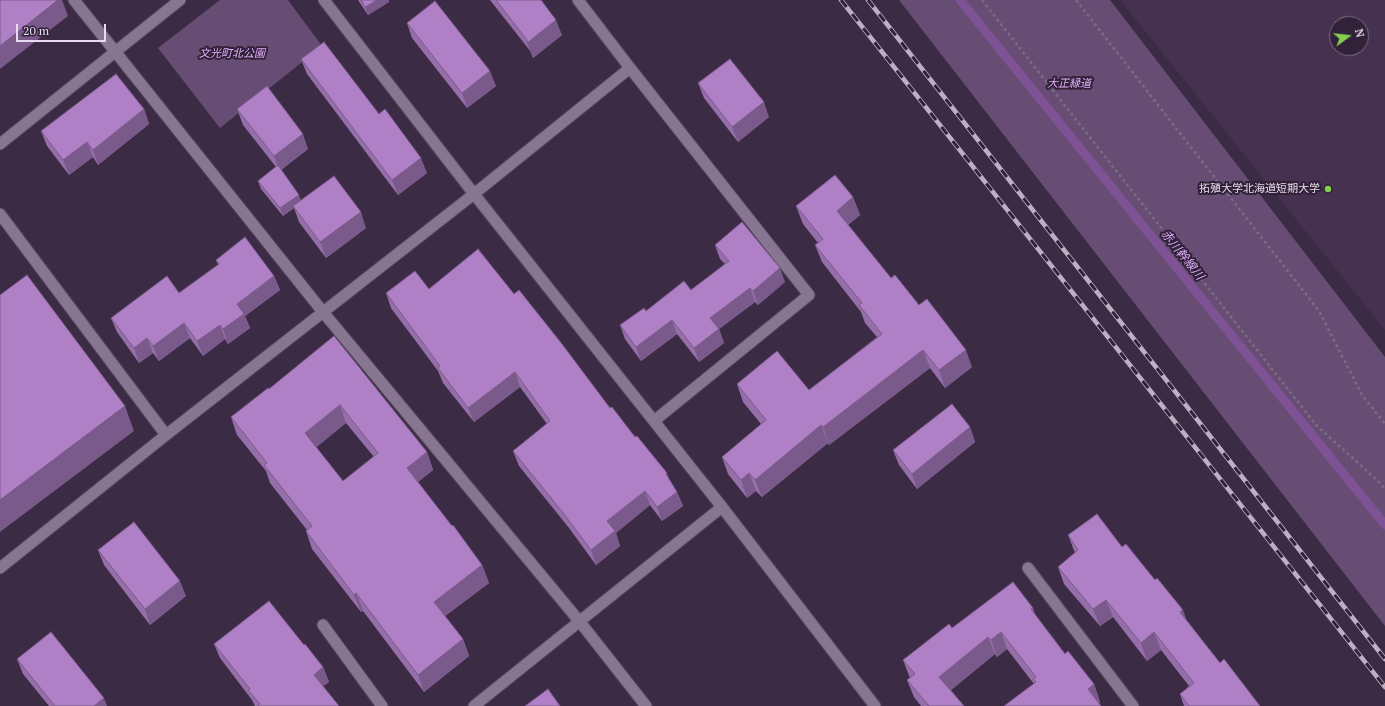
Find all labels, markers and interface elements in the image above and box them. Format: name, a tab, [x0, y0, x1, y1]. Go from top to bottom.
scale bar	[18, 16, 108, 42]
north arrow	[1329, 16, 1369, 56]
text: 20 m	[23, 23, 49, 38]
text: N	[1352, 27, 1367, 39]
park label: 文光町北公園	[199, 47, 265, 61]
park label: 大正緑道	[1047, 77, 1091, 91]
place label: 拓殖大学北海道短期大学	[1199, 182, 1320, 196]
marker: 拓殖大学北海道短期大学	[1323, 184, 1333, 194]
water label: 赤川幹線川	[1158, 227, 1206, 283]

